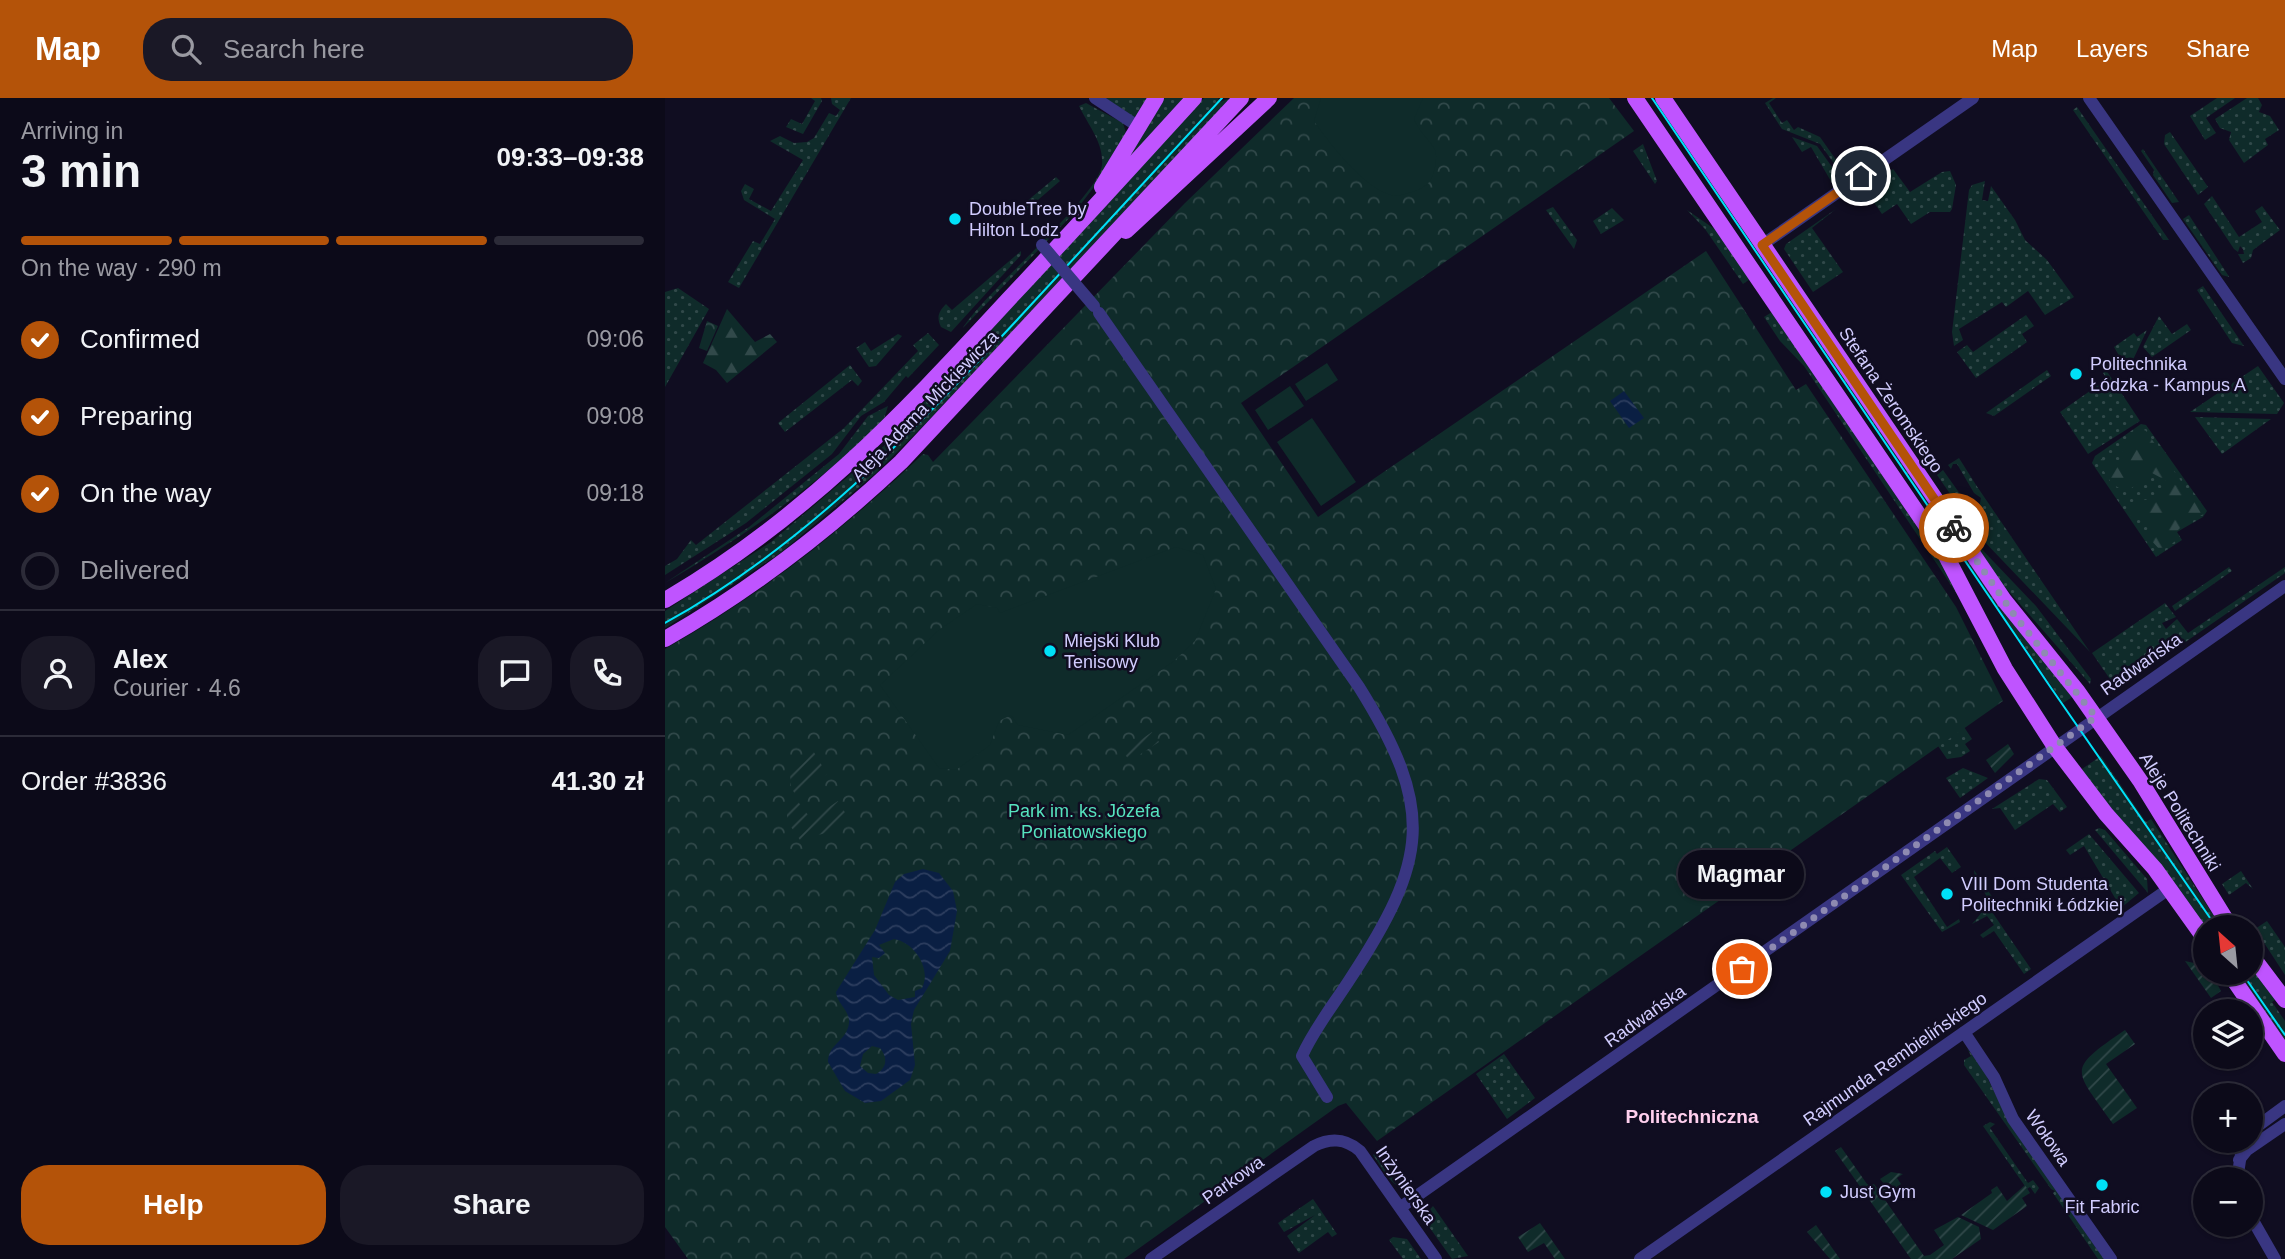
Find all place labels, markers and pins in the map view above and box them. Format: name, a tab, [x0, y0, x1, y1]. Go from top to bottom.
pin	[1831, 146, 1891, 206]
place label: DoubleTree by Hilton Lodz	[969, 199, 1086, 240]
marker: DoubleTree by Hilton Lodz	[947, 211, 963, 227]
place label: Politechnika Łódzka - Kampus A	[2090, 354, 2246, 395]
marker: Politechnika Łódzka - Kampus A	[2068, 366, 2084, 382]
place label: Miejski Klub Tenisowy	[1064, 631, 1160, 672]
marker: Miejski Klub Tenisowy	[1042, 643, 1058, 659]
callout: Magmar	[1679, 850, 1805, 899]
place label: VIII Dom Studenta Politechniki Łódzkiej	[1961, 874, 2123, 915]
marker: VIII Dom Studenta Politechniki Łódzkiej	[1939, 886, 1955, 902]
pin	[1712, 939, 1772, 999]
marker: Fit Fabric	[2094, 1177, 2110, 1193]
place label: Just Gym	[1840, 1182, 1916, 1202]
marker: Just Gym	[1818, 1184, 1834, 1200]
place label: Fit Fabric	[2064, 1197, 2140, 1217]

